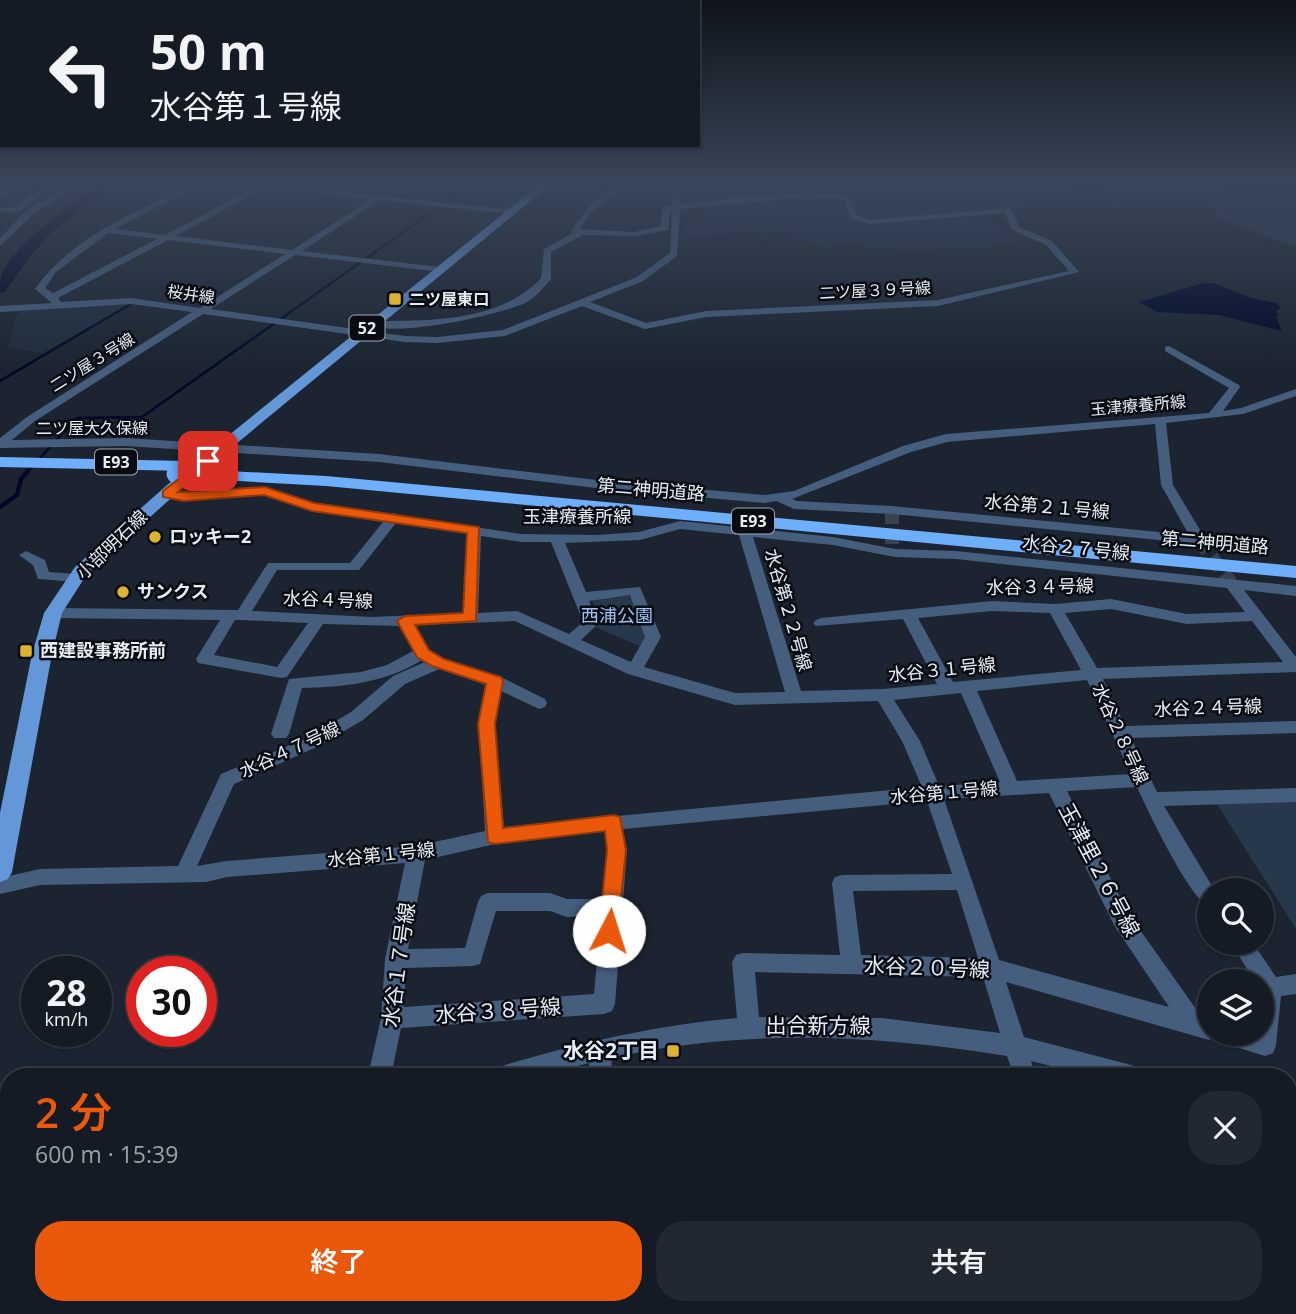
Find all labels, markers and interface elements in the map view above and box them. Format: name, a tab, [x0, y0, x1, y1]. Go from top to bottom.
text: 50 m	[150, 18, 267, 84]
icon: left	[35, 28, 126, 119]
text: 水谷第１号線	[150, 84, 342, 127]
street label: 二ツ屋３９号線	[818, 276, 932, 304]
street label: 桜井線	[166, 280, 216, 308]
place label: 二ツ屋東口	[409, 288, 489, 310]
marker: 二ツ屋東口	[387, 291, 403, 307]
road number: 52	[350, 316, 384, 340]
street label: 二ツ屋３号線	[45, 327, 139, 397]
street label: 玉津療養所線	[1089, 390, 1187, 420]
street label: 二ツ屋大久保線	[36, 417, 148, 439]
pin	[178, 431, 238, 491]
icon: arrive	[189, 442, 227, 480]
road number: E93	[95, 449, 137, 475]
street label: 第二神明道路	[596, 472, 706, 506]
street label: 水谷第２１号線	[983, 489, 1111, 523]
street label: 小部明石線	[71, 504, 152, 584]
street label: 玉津療養所線	[523, 504, 631, 528]
road number: E93	[732, 508, 774, 534]
place label: ロッキー2	[169, 524, 251, 548]
street label: 第二神明道路	[1160, 525, 1270, 559]
marker: ロッキー2	[147, 529, 163, 545]
street label: 水谷２７号線	[1021, 529, 1131, 565]
street label: 水谷第２２号線	[760, 546, 818, 674]
street label: 水谷３４号線	[986, 573, 1094, 599]
place label: サンクス	[137, 579, 208, 603]
marker: サンクス	[115, 584, 131, 600]
street label: 水谷４号線	[283, 585, 373, 613]
park label: 西浦公園	[581, 603, 653, 627]
place label: 西建設事務所前	[40, 638, 166, 662]
marker: 西建設事務所前	[18, 643, 34, 659]
street label: 水谷３１号線	[887, 651, 997, 687]
street label: 水谷２８号線	[1087, 680, 1155, 788]
street label: 水谷２４号線	[1154, 693, 1262, 721]
street label: 水谷４７号線	[236, 715, 344, 783]
street label: 水谷第１号線	[889, 775, 999, 809]
street label: 玉津里２６号線	[1053, 798, 1147, 941]
street label: 水谷第１号線	[326, 836, 436, 872]
map controls	[1197, 878, 1274, 1046]
button: search	[1197, 878, 1274, 955]
position arrow	[572, 894, 646, 968]
street label: 水谷１７号線	[375, 901, 421, 1029]
street label: 水谷２０号線	[864, 951, 990, 983]
speed limit sign: 30	[126, 956, 217, 1047]
text: 28	[46, 969, 87, 1016]
button: layers	[1197, 969, 1274, 1046]
street label: 水谷３８号線	[434, 992, 562, 1028]
text: km/h	[45, 1007, 88, 1031]
street label: 出合新方線	[766, 1011, 871, 1039]
place label: 水谷2丁目	[563, 1036, 659, 1064]
marker: 水谷2丁目	[665, 1043, 681, 1059]
text: 2 分	[35, 1083, 112, 1140]
button: close	[1188, 1091, 1262, 1165]
text: 600 m · 15:39	[35, 1138, 178, 1170]
button: 終了	[35, 1221, 642, 1301]
button: 共有	[656, 1221, 1262, 1301]

